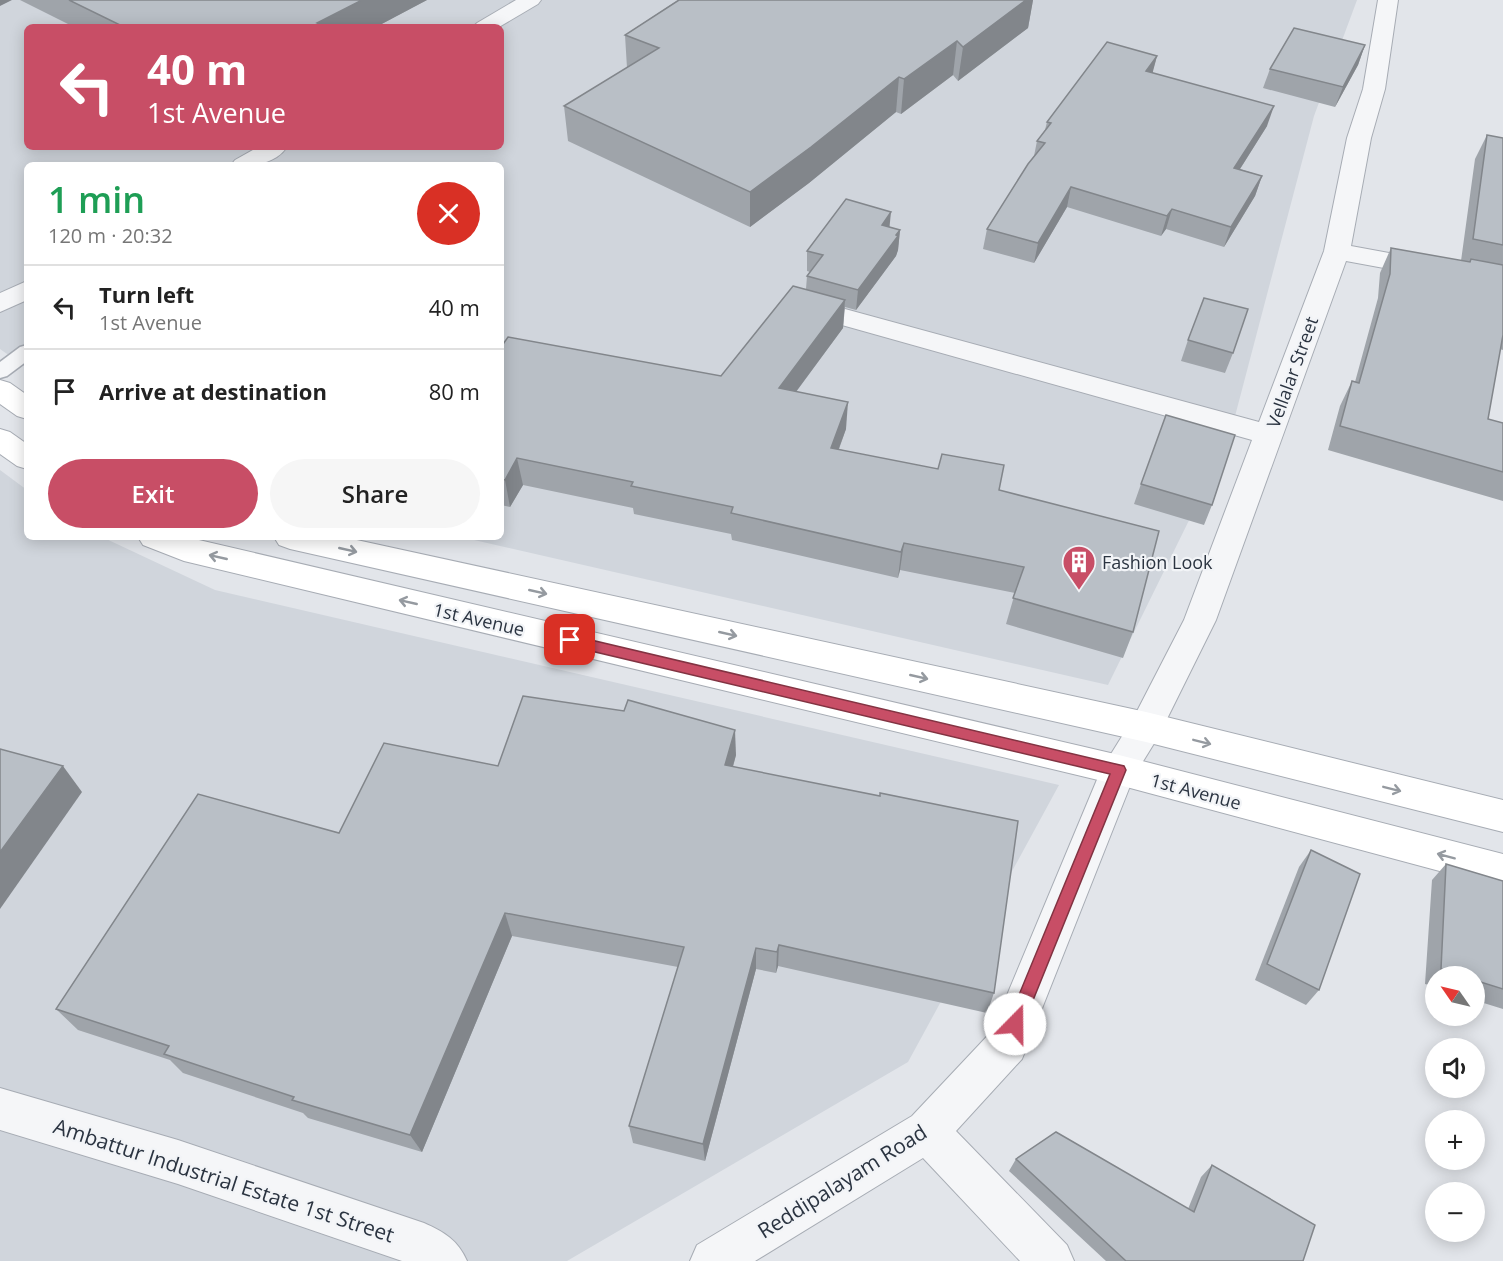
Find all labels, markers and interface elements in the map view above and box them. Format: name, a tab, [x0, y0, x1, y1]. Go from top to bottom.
text: 40 m	[147, 40, 247, 97]
icon: left	[48, 48, 126, 126]
text: 1st Avenue	[147, 94, 286, 131]
text: 1 min	[48, 175, 145, 224]
button: close	[417, 182, 480, 245]
text: 120 m · 20:32	[48, 222, 173, 249]
text: Turn left	[99, 279, 194, 309]
icon: left	[48, 291, 81, 324]
text: 40 m	[429, 292, 480, 322]
text: 1st Avenue	[99, 309, 202, 336]
street label: Vellalar Street	[1261, 313, 1323, 431]
icon: arrive	[48, 375, 81, 408]
text: Arrive at destination	[99, 376, 327, 406]
text: 80 m	[429, 376, 480, 406]
button: Exit	[48, 459, 258, 528]
button: Share	[270, 459, 480, 528]
one-way arrow	[338, 544, 357, 556]
building icon: Fashion Look	[1061, 544, 1097, 591]
place label: Fashion Look	[1102, 550, 1213, 574]
one-way arrow	[209, 551, 228, 562]
one-way arrow	[528, 587, 547, 598]
one-way arrow	[399, 595, 418, 607]
street label: 1st Avenue	[431, 597, 527, 641]
pin	[544, 614, 595, 665]
icon: arrive	[553, 623, 586, 656]
one-way arrow	[719, 629, 738, 641]
one-way arrow	[908, 672, 928, 683]
one-way arrow	[1193, 736, 1212, 748]
street label: 1st Avenue	[1148, 767, 1244, 815]
one-way arrow	[1382, 783, 1401, 795]
one-way arrow	[1437, 850, 1456, 862]
north arrow	[1425, 966, 1485, 1026]
map controls	[1425, 966, 1485, 1242]
position arrow	[983, 992, 1047, 1056]
button: sound	[1425, 1038, 1485, 1098]
button: +	[1425, 1110, 1485, 1170]
street label: Ambattur Industrial Estate 1st Street	[50, 1112, 398, 1248]
street label: Reddipalayam Road	[752, 1118, 932, 1244]
button: −	[1425, 1182, 1485, 1242]

